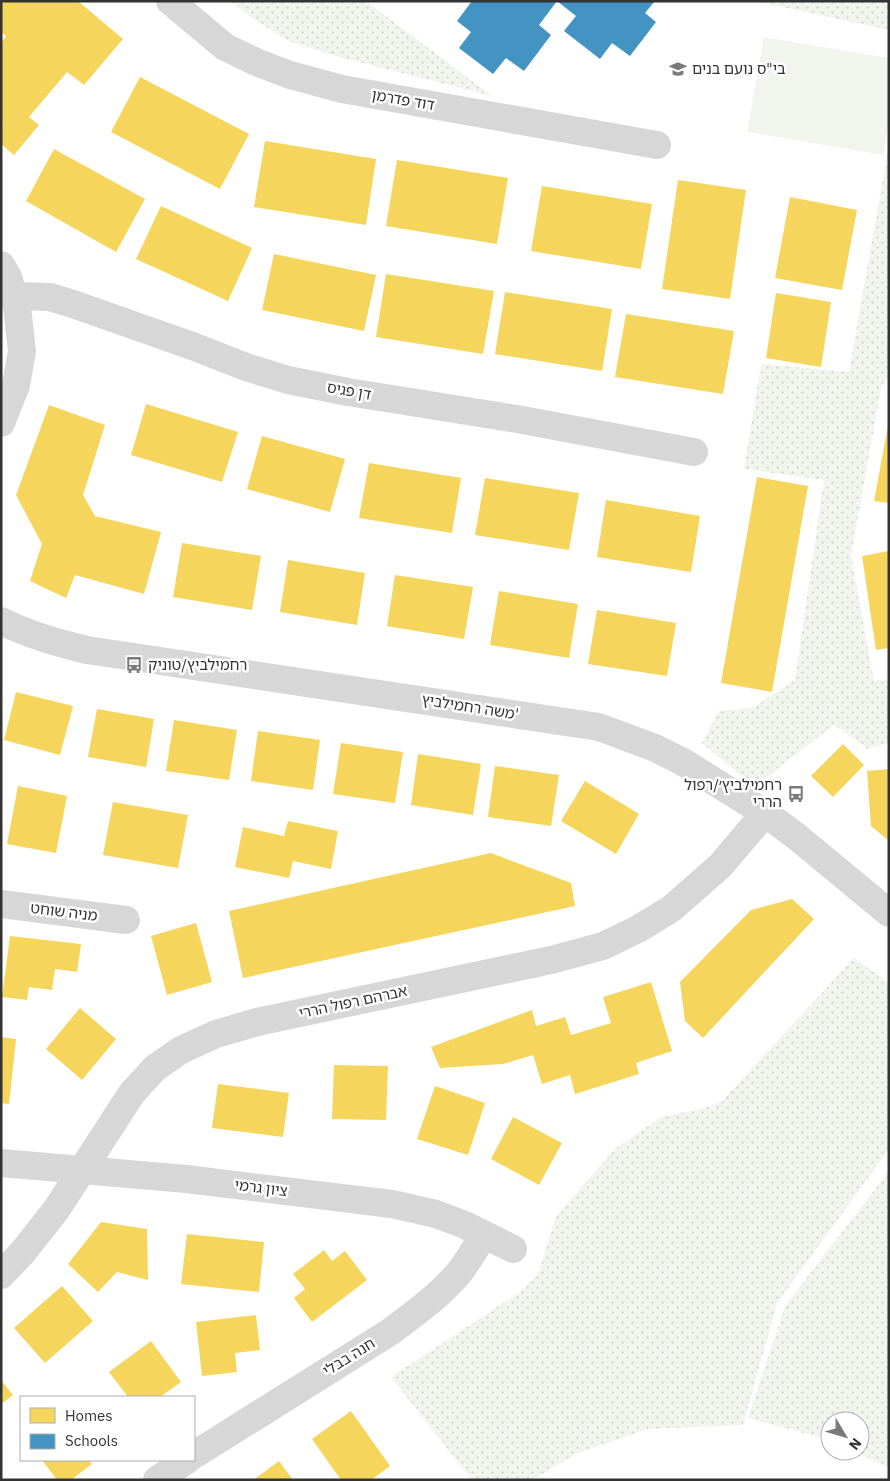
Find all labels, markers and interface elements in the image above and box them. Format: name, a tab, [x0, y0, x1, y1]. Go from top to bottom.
school or university icon: בי"ס נועם בנים	[668, 59, 688, 79]
place label: בי"ס נועם בנים	[692, 59, 786, 78]
street label: דוד פדרמן	[370, 85, 436, 114]
street label: דן פגיס	[325, 377, 373, 404]
bus stop icon: רחמילביץ/טוניק	[124, 655, 144, 675]
place label: רחמילביץ/טוניק	[148, 655, 247, 674]
street label: משה רחמילביץ'	[420, 689, 520, 724]
place label: רחמילביץ׳/רפול הררי	[684, 775, 782, 811]
bus stop icon: רחמילביץ׳/רפול הררי	[786, 784, 806, 804]
street label: מניה שוחט	[29, 898, 99, 925]
street label: אברהם רפול הררי	[297, 981, 409, 1022]
street label: ציון גרמי	[234, 1175, 289, 1200]
street label: חנה בבלי	[319, 1333, 378, 1380]
legend	[20, 1396, 195, 1461]
text: Homes	[65, 1406, 113, 1425]
north arrow	[820, 1411, 870, 1461]
text: Schools	[65, 1431, 118, 1450]
text: N	[845, 1434, 865, 1454]

